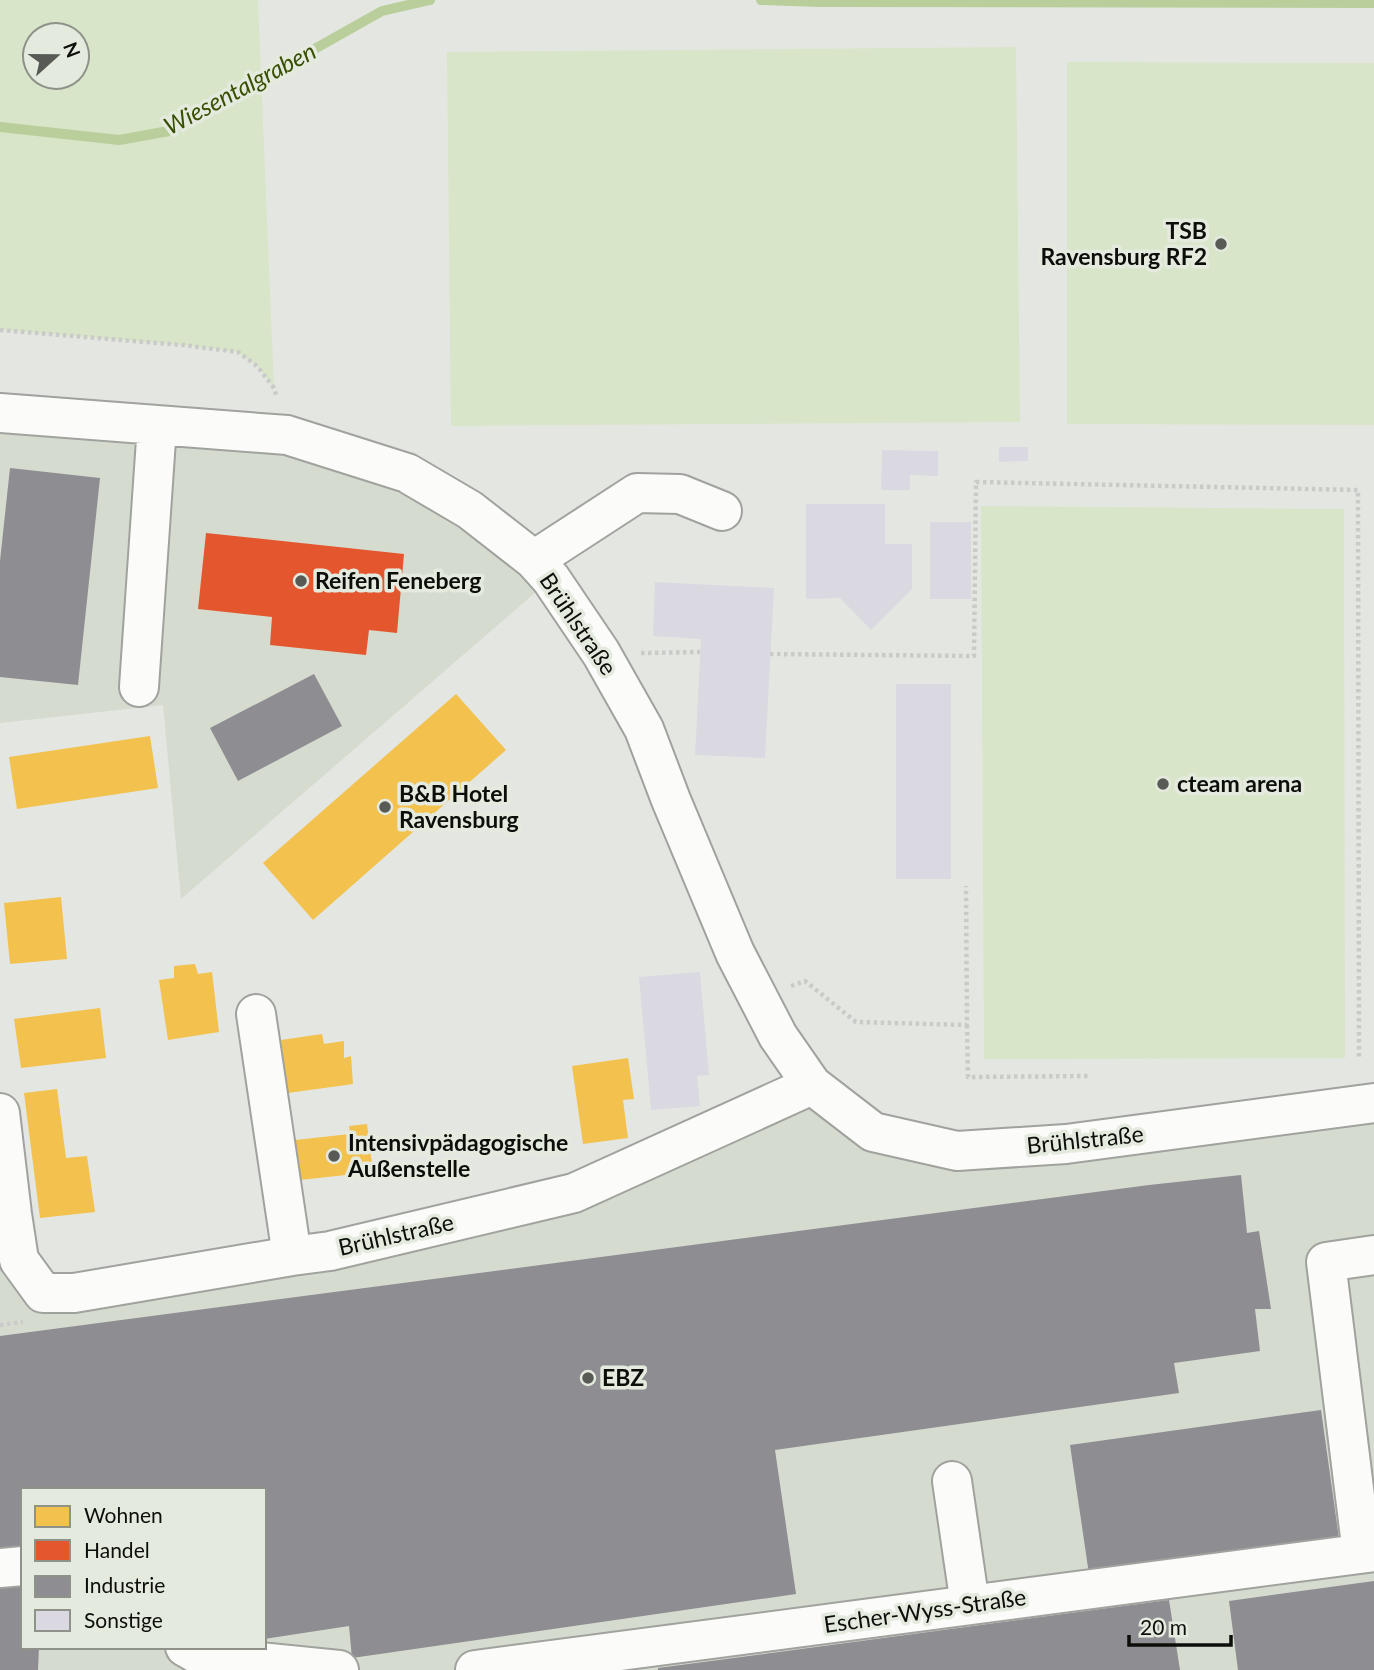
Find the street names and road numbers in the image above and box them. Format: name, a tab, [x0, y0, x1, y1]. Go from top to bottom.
street label: Brühlstraße	[534, 567, 623, 680]
street label: Brühlstraße	[1025, 1119, 1145, 1159]
street label: Brühlstraße	[335, 1207, 456, 1261]
street label: Escher-Wyss-Straße	[822, 1582, 1028, 1638]

